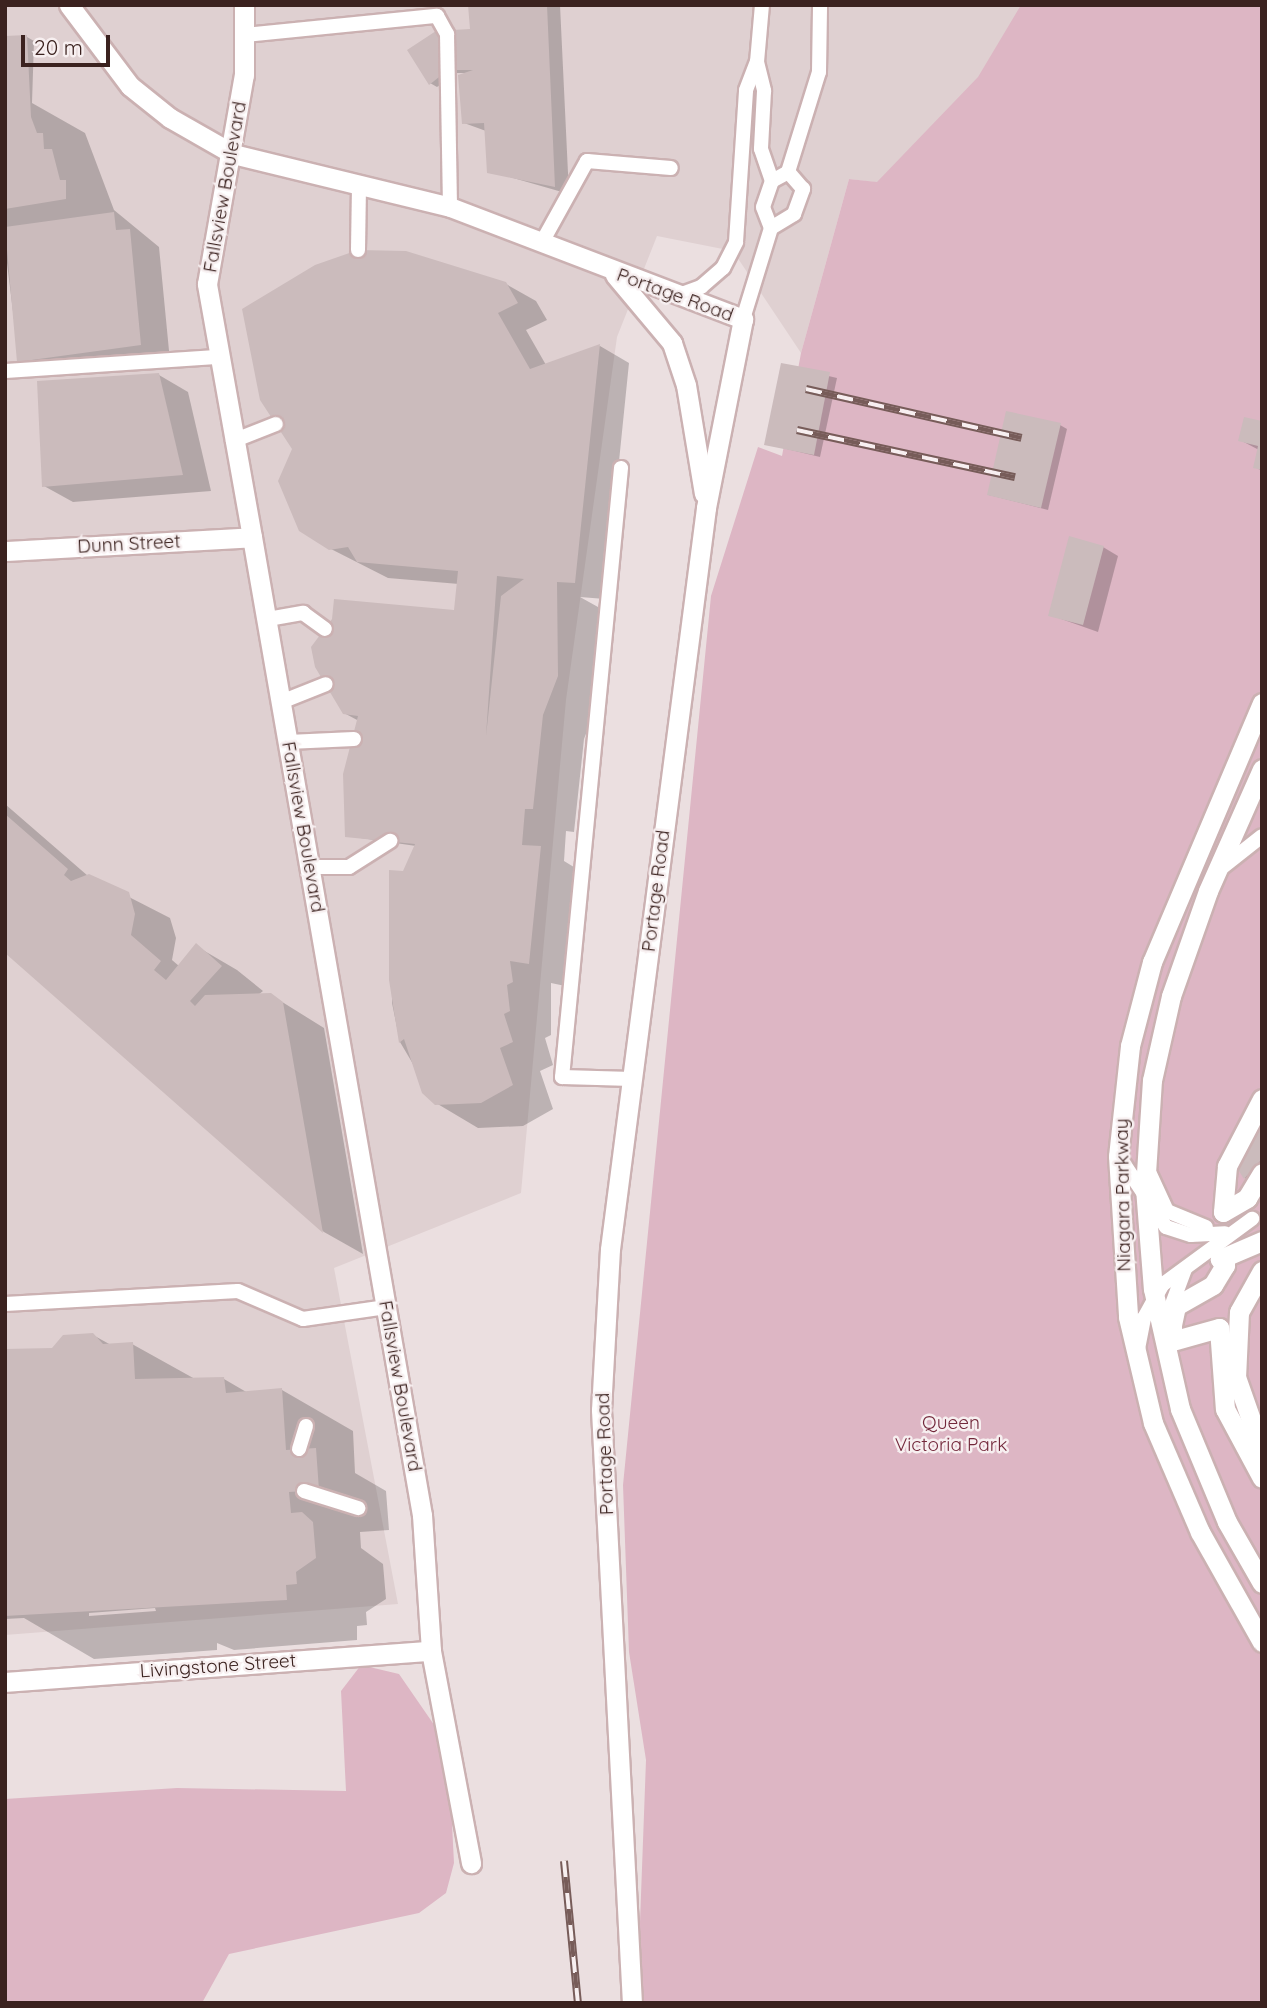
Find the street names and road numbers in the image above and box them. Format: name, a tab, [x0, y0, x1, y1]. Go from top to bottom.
street label: Fallsview Boulevard	[199, 100, 251, 274]
street label: Portage Road	[614, 263, 736, 327]
street label: Dunn Street	[77, 530, 181, 558]
street label: Fallsview Boulevard	[277, 740, 329, 914]
street label: Portage Road	[637, 829, 675, 953]
street label: Niagara Parkway	[1110, 1118, 1136, 1272]
street label: Fallsview Boulevard	[374, 1299, 426, 1473]
street label: Portage Road	[591, 1392, 619, 1516]
street label: Livingstone Street	[139, 1649, 297, 1683]

